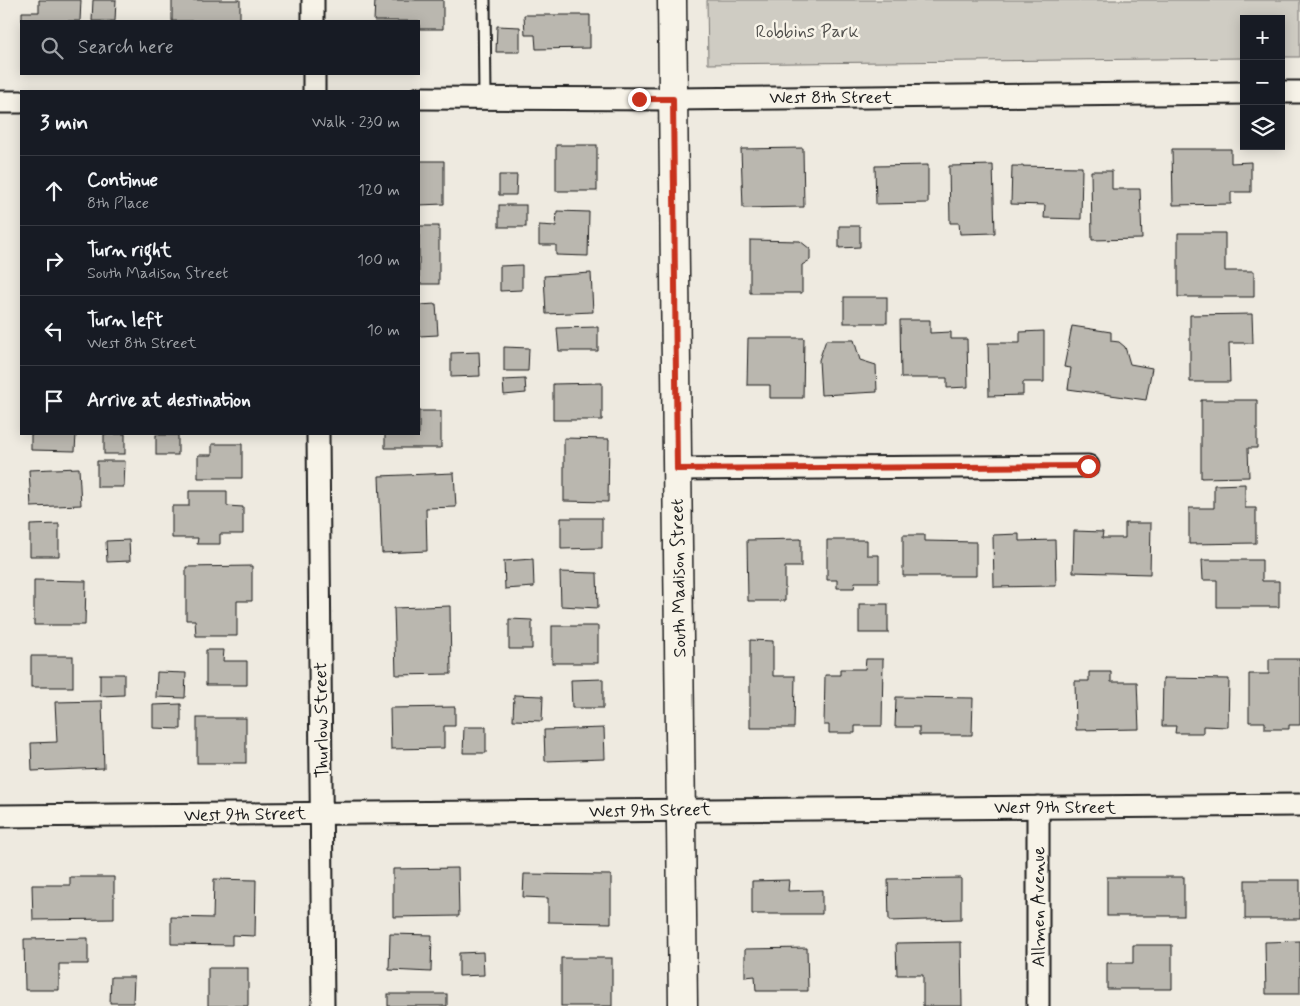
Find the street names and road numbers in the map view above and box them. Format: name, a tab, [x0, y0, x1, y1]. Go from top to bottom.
street label: West 8th Street	[769, 86, 893, 110]
street label: South Madison Street	[666, 498, 692, 658]
street label: Thurlow Street	[309, 662, 335, 778]
street label: West 9th Street	[994, 796, 1116, 820]
street label: West 9th Street	[589, 798, 712, 824]
street label: West 9th Street	[184, 802, 307, 828]
street label: Allmen Avenue	[1027, 847, 1051, 967]

